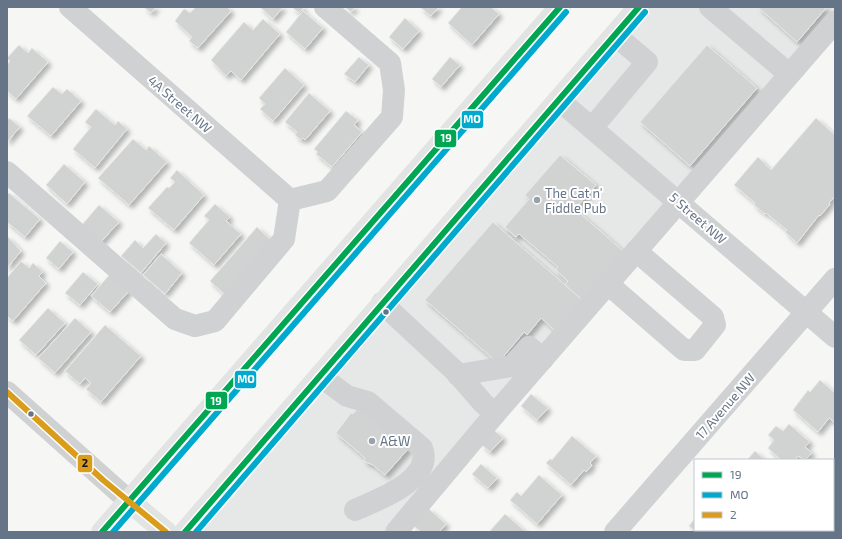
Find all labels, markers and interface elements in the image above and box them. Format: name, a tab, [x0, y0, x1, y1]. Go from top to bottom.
street label: 4A Street NW	[145, 72, 215, 136]
line badge: MO	[461, 110, 484, 129]
text: MO	[463, 112, 481, 125]
line badge: 19	[434, 129, 457, 148]
text: 19	[440, 131, 452, 144]
place label: The Cat n' Fiddle Pub	[545, 185, 606, 216]
street label: 5 Street NW	[666, 189, 730, 247]
marker: The Cat n' Fiddle Pub	[532, 195, 542, 205]
unlabelled marker	[381, 307, 391, 317]
line badge: MO	[234, 370, 257, 389]
street label: 17 Avenue NW	[692, 370, 758, 442]
text: MO	[237, 372, 255, 385]
line badge: 19	[205, 391, 228, 410]
text: 19	[210, 394, 222, 407]
unlabelled marker	[26, 409, 36, 419]
place label: A&W	[380, 433, 410, 449]
marker: A&W	[367, 436, 377, 446]
line badge: 2	[77, 454, 93, 473]
text: 2	[82, 456, 88, 469]
legend	[694, 459, 834, 531]
text: 19	[730, 467, 742, 481]
text: MO	[730, 487, 749, 501]
text: 2	[730, 507, 737, 521]

